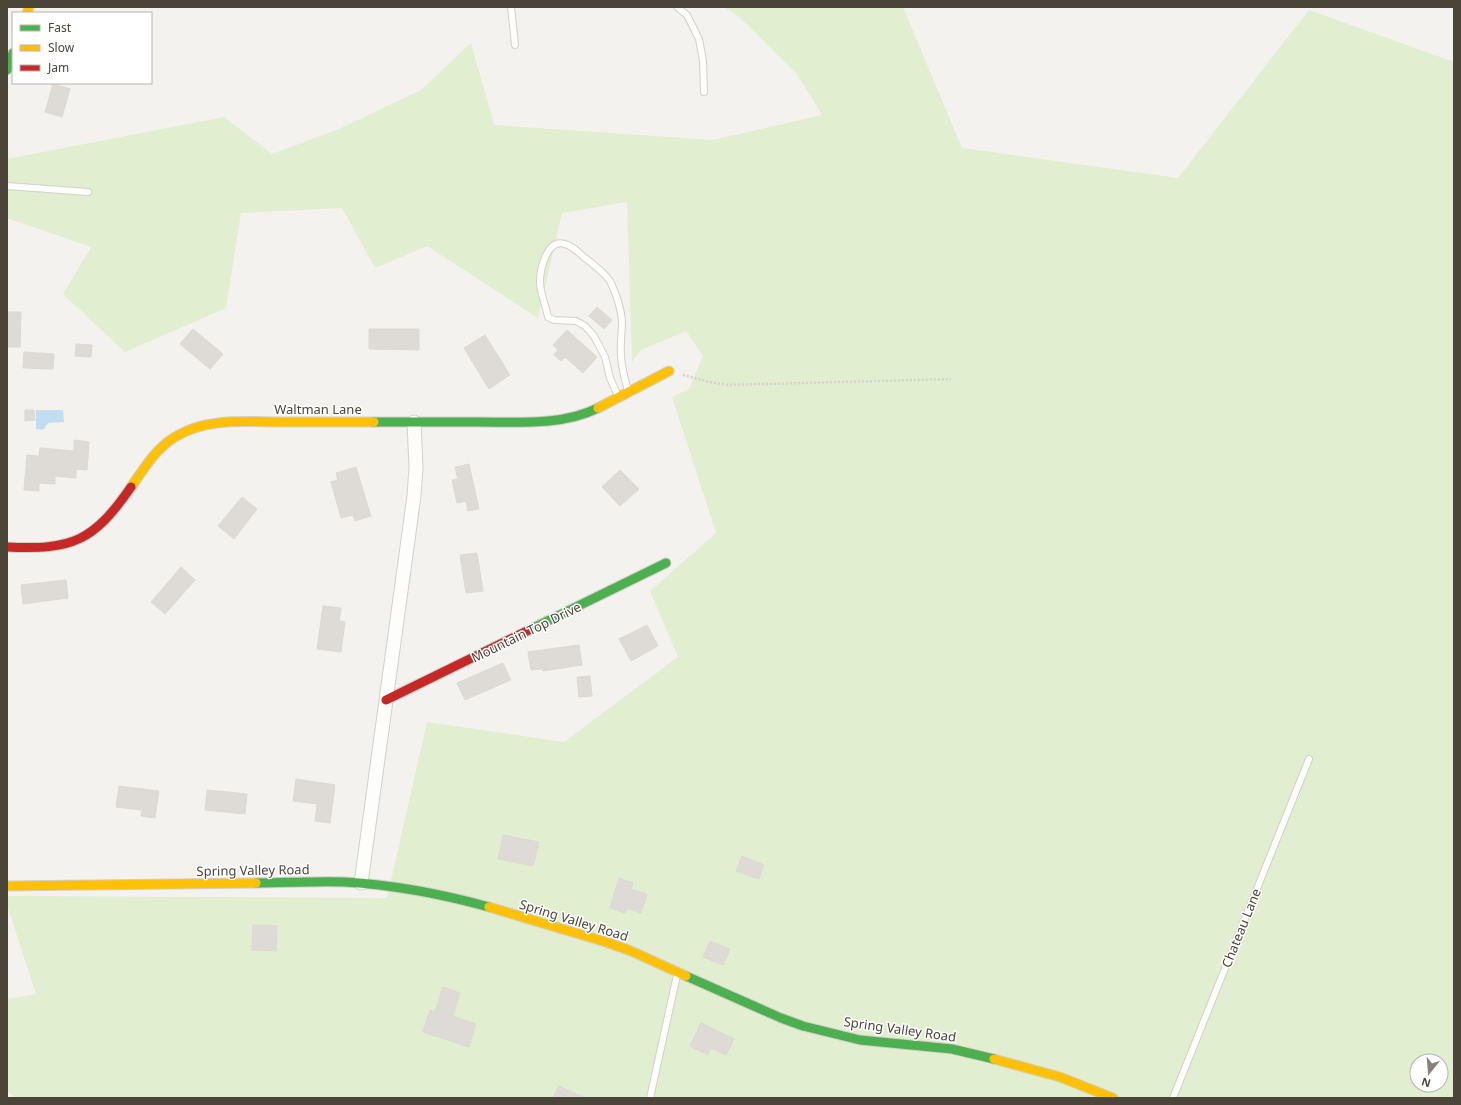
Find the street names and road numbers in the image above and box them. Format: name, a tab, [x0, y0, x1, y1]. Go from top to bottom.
street label: Waltman Lane	[274, 400, 362, 418]
street label: Mountain Top Drive	[468, 598, 584, 666]
street label: Spring Valley Road	[196, 860, 310, 880]
street label: Chateau Lane	[1217, 886, 1265, 970]
street label: Spring Valley Road	[517, 895, 631, 945]
street label: Spring Valley Road	[843, 1012, 957, 1046]

